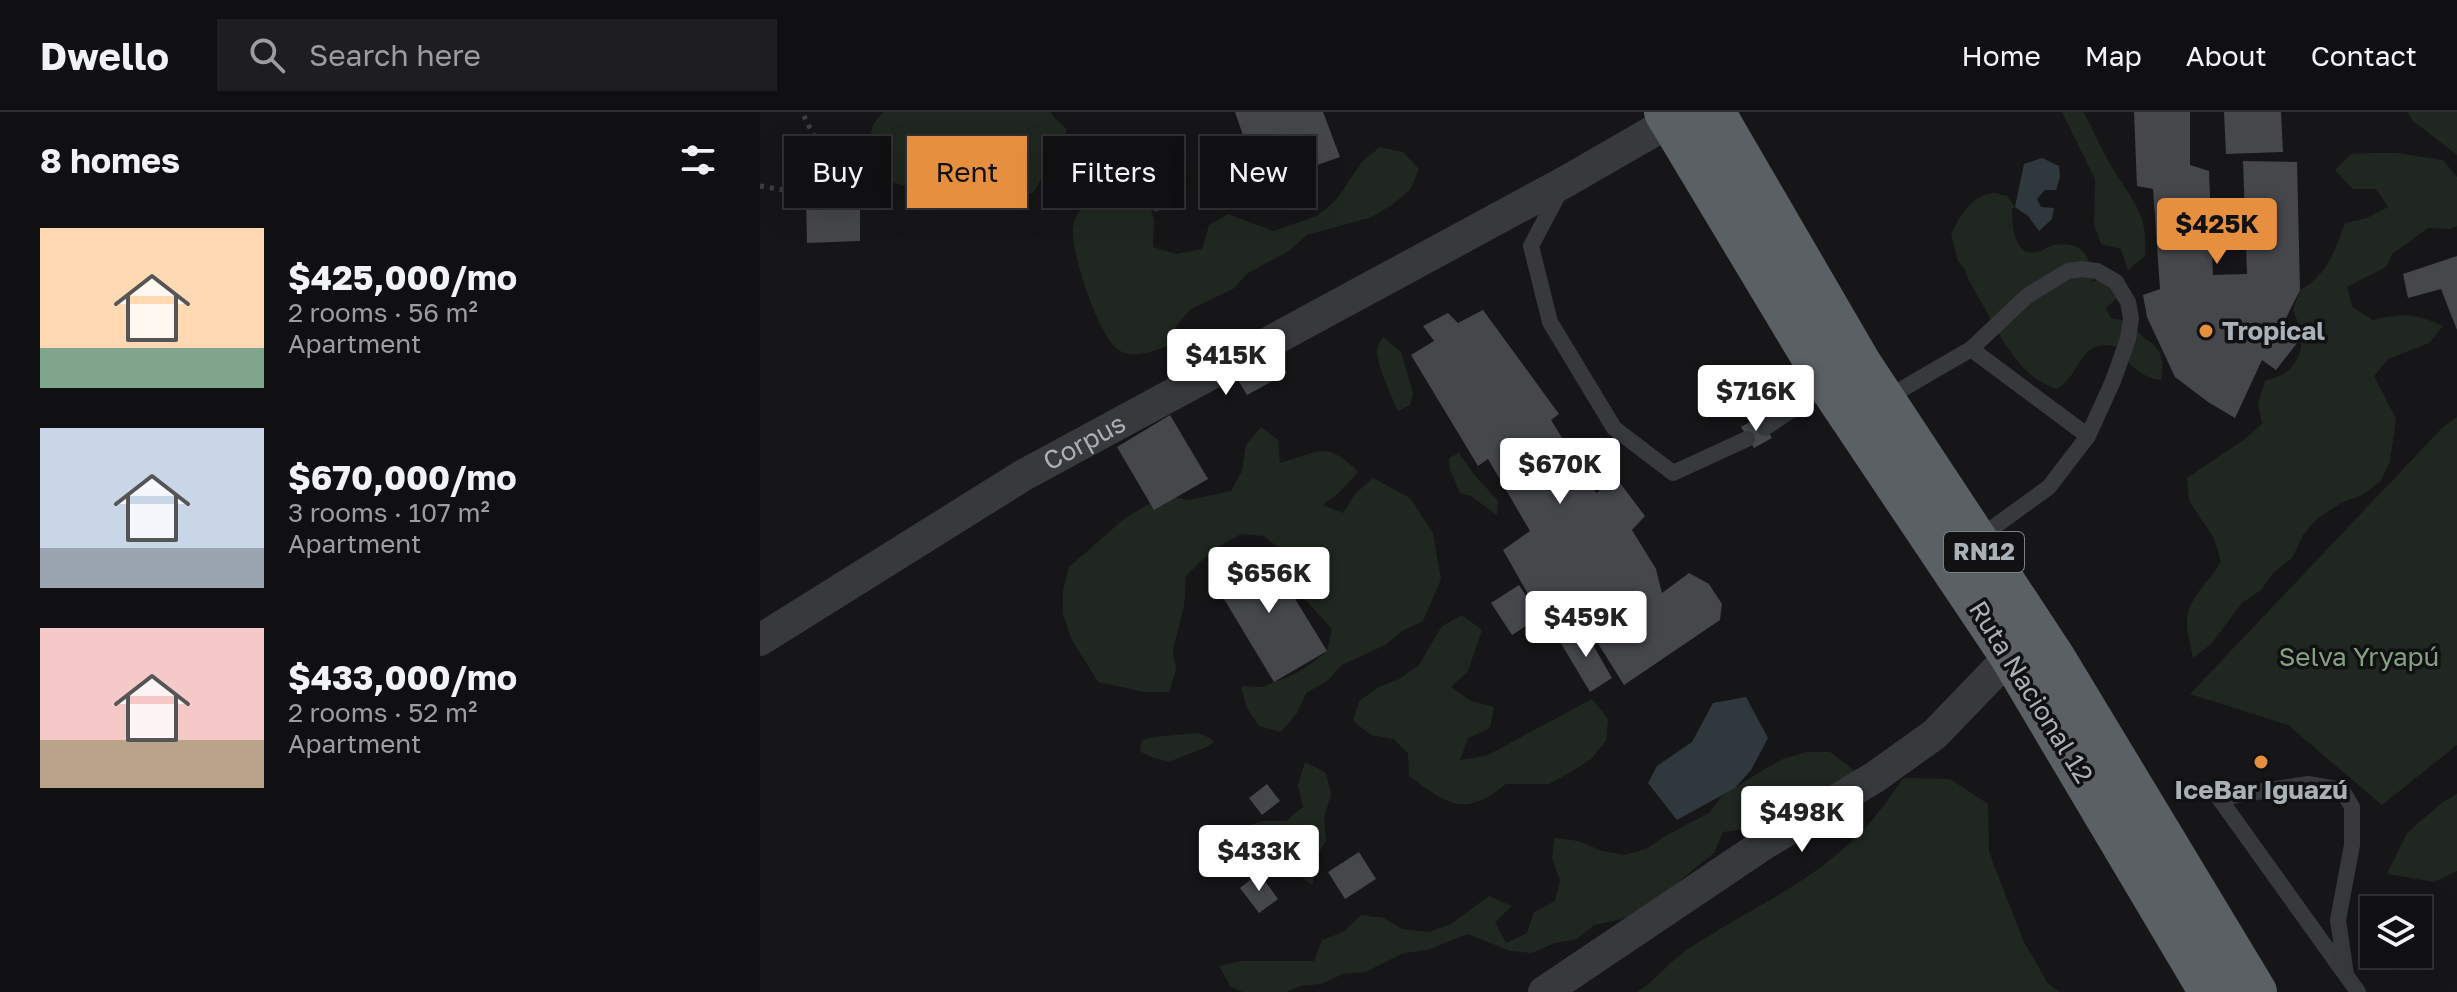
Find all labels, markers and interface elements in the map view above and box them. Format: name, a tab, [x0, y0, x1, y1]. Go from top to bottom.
search box	[217, 19, 777, 91]
text: Dwello	[40, 33, 169, 78]
icon: search	[245, 33, 289, 77]
text: Search here	[309, 37, 481, 73]
text: Home	[1962, 39, 2041, 72]
text: Map	[2085, 39, 2142, 72]
text: About	[2186, 39, 2267, 72]
text: Contact	[2311, 39, 2417, 72]
chip: Buy	[784, 136, 891, 208]
chip: Rent	[907, 136, 1027, 208]
chip: Filters	[1043, 136, 1184, 208]
chip: New	[1200, 136, 1316, 208]
icon: filters	[676, 138, 720, 182]
text: 8 homes	[40, 140, 180, 180]
pin: $425K	[2161, 198, 2273, 266]
text: $425K	[2175, 208, 2259, 239]
text: $425,000/mo	[288, 257, 517, 297]
icon: home	[104, 260, 200, 356]
text: 2 rooms · 56 m²	[288, 297, 478, 328]
place label: Tropical	[2222, 315, 2325, 346]
marker: Tropical	[2197, 322, 2215, 340]
text: Apartment	[288, 328, 421, 359]
pin: $415K	[1170, 329, 1282, 397]
text: $415K	[1185, 339, 1267, 370]
pin: $716K	[1700, 365, 1812, 433]
text: $716K	[1716, 375, 1796, 406]
street label: Corpus	[1038, 407, 1131, 477]
pin: $670K	[1504, 438, 1616, 506]
text: $670K	[1518, 448, 1602, 479]
text: $670,000/mo	[288, 457, 517, 497]
icon: home	[104, 460, 200, 556]
text: 3 rooms · 107 m²	[288, 497, 490, 528]
text: Apartment	[288, 528, 421, 559]
road number: RN12	[1944, 532, 2024, 572]
pin: $656K	[1213, 547, 1325, 615]
text: $656K	[1226, 557, 1312, 588]
pin: $459K	[1530, 591, 1642, 659]
street label: Ruta Nacional 12	[1963, 595, 2100, 789]
text: $459K	[1544, 601, 1628, 632]
park label: Selva Yryapú	[2279, 641, 2439, 672]
text: $433,000/mo	[288, 657, 517, 697]
icon: home	[104, 660, 200, 756]
text: 2 rooms · 52 m²	[288, 697, 477, 728]
text: Apartment	[288, 728, 421, 759]
marker: IceBar Iguazú	[2252, 753, 2270, 771]
place label: IceBar Iguazú	[2174, 774, 2348, 805]
pin: $498K	[1746, 786, 1858, 854]
text: $498K	[1759, 796, 1845, 827]
pin: $433K	[1203, 825, 1315, 893]
text: $433K	[1217, 835, 1301, 866]
map controls	[2360, 896, 2432, 968]
button: layers	[2360, 896, 2432, 968]

